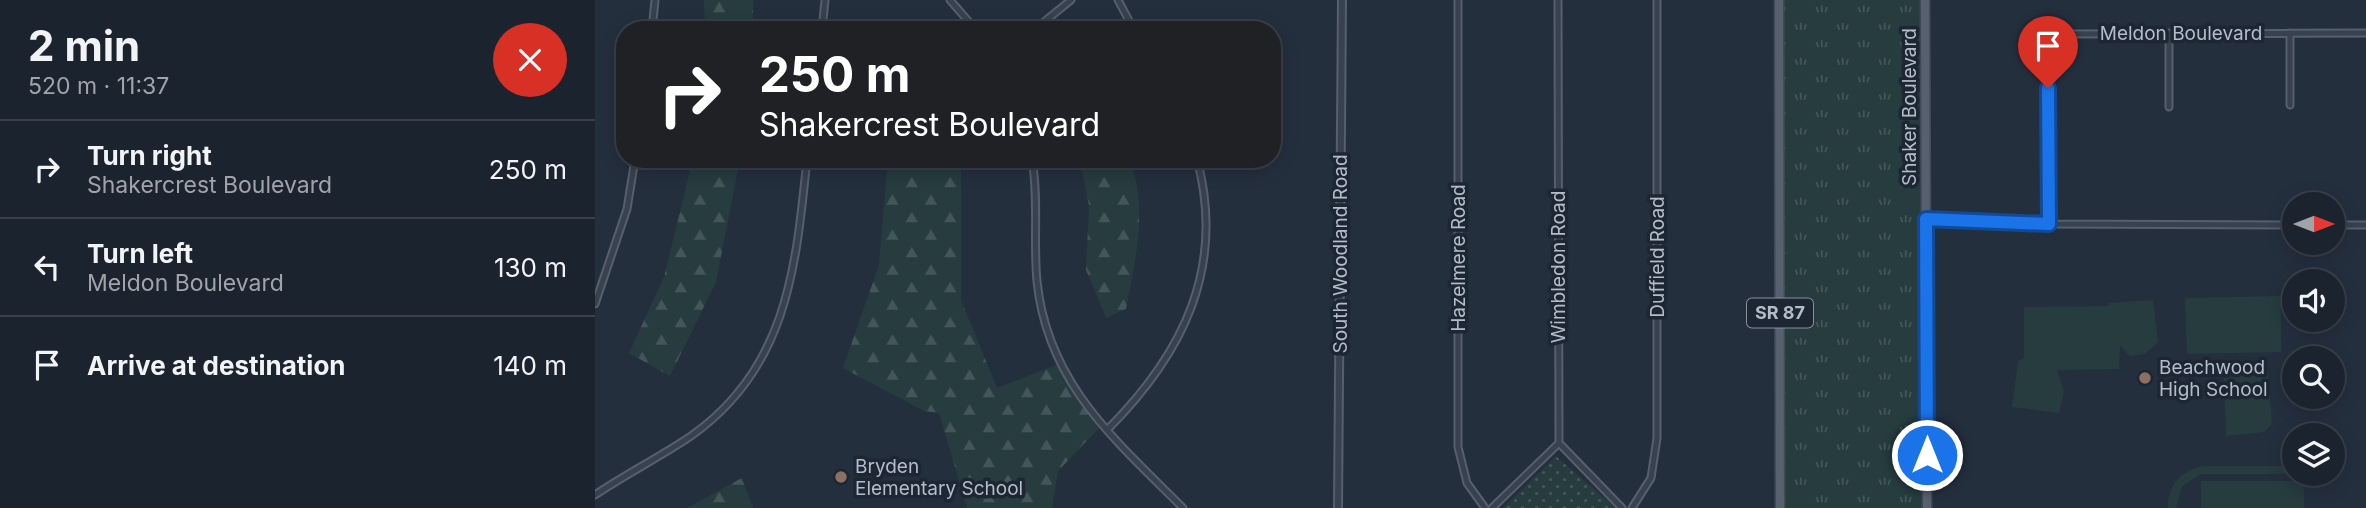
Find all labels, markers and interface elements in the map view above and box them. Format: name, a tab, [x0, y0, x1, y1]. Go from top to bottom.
pin	[2018, 16, 2078, 88]
text: 2 min	[28, 20, 140, 71]
street label: Meldon Boulevard	[2100, 22, 2262, 45]
button: close	[493, 23, 567, 97]
icon: arrive	[2029, 27, 2067, 65]
street label: Shaker Boulevard	[1898, 28, 1921, 186]
text: 250 m	[759, 45, 911, 104]
icon: right	[644, 49, 735, 140]
text: 520 m · 11:37	[28, 72, 169, 100]
text: Shakercrest Boulevard	[759, 105, 1100, 144]
text: Turn right	[87, 140, 212, 171]
icon: right	[28, 150, 66, 188]
text: 250 m	[489, 154, 567, 185]
street label: South Woodland Road	[1329, 154, 1352, 354]
text: Shakercrest Boulevard	[87, 171, 332, 199]
street label: Hazelmere Road	[1447, 184, 1470, 332]
street label: Wimbledon Road	[1547, 191, 1570, 343]
north arrow	[2282, 192, 2345, 256]
map controls	[2282, 192, 2345, 486]
street label: Duffield Road	[1646, 196, 1669, 318]
text: Turn left	[87, 238, 193, 269]
icon: left	[28, 248, 66, 286]
text: 130 m	[494, 252, 567, 283]
text: Meldon Boulevard	[87, 269, 284, 297]
button: sound	[2282, 269, 2345, 332]
road number: SR 87	[1747, 298, 1813, 328]
icon: arrive	[28, 346, 66, 384]
button: search	[2282, 346, 2345, 409]
text: Arrive at destination	[87, 350, 346, 381]
text: 140 m	[493, 350, 567, 381]
place label: Beachwood High School	[2159, 356, 2268, 401]
marker: Beachwood High School	[2137, 370, 2153, 386]
position arrow	[1890, 418, 1964, 492]
button: layers	[2282, 423, 2345, 486]
place label: Bryden Elementary School	[855, 455, 1023, 500]
marker: Bryden Elementary School	[833, 469, 849, 485]

